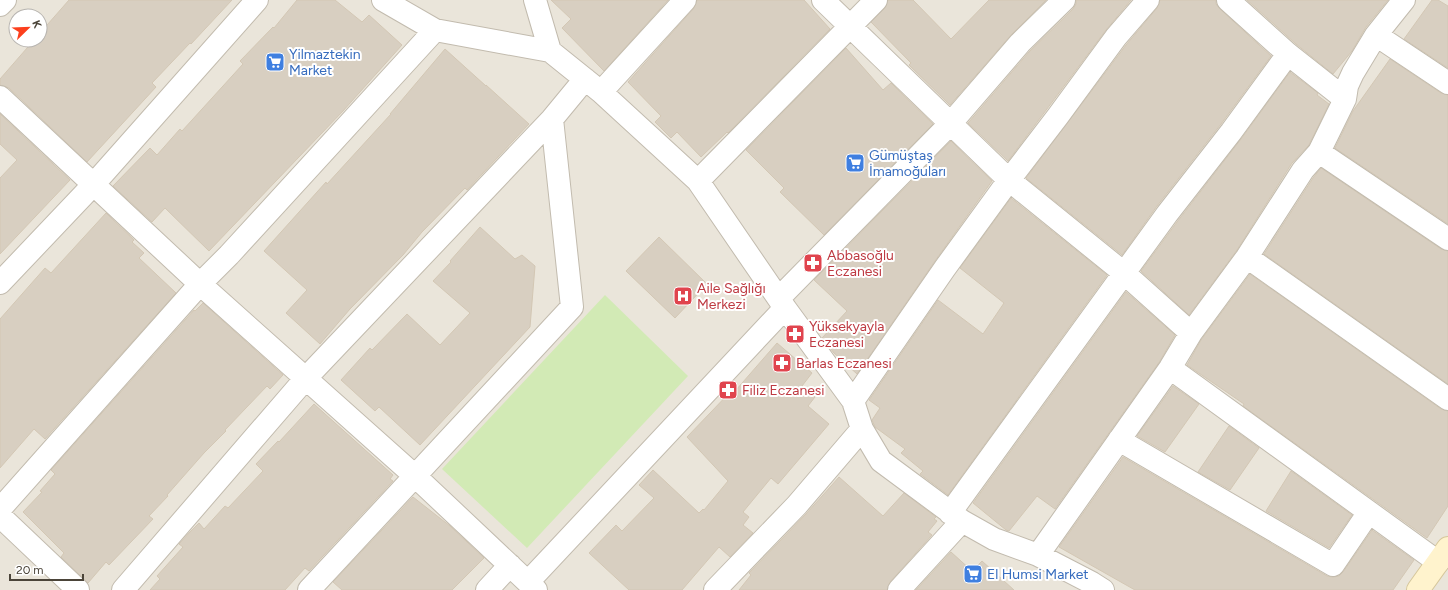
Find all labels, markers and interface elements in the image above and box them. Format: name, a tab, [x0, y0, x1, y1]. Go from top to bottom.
north arrow	[8, 8, 48, 48]
text: K	[29, 18, 44, 31]
place label: Yilmaztekin Market	[289, 46, 361, 79]
supermarket icon: Yilmaztekin Market	[264, 51, 286, 73]
place label: Gümüştaş İmamoğuları	[869, 147, 946, 180]
supermarket icon: Gümüştaş İmamoğuları	[844, 152, 866, 174]
place label: Abbasoğlu Eczanesi	[827, 247, 894, 280]
pharmacy icon: Abbasoğlu Eczanesi	[802, 252, 824, 274]
place label: Aile Sağlığı Merkezi	[697, 280, 766, 313]
hospital icon: Aile Sağlığı Merkezi	[672, 285, 694, 307]
place label: Yüksekyayla Eczanesi	[809, 318, 884, 351]
pharmacy icon: Yüksekyayla Eczanesi	[784, 323, 806, 345]
pharmacy icon: Barlas Eczanesi	[771, 352, 793, 374]
place label: Barlas Eczanesi	[796, 355, 892, 372]
pharmacy icon: Filiz Eczanesi	[717, 379, 739, 401]
place label: Filiz Eczanesi	[742, 382, 825, 399]
scale bar	[10, 556, 83, 582]
text: 20 m	[16, 563, 44, 577]
supermarket icon: El Humsi Market	[962, 563, 984, 585]
place label: El Humsi Market	[987, 566, 1089, 583]

